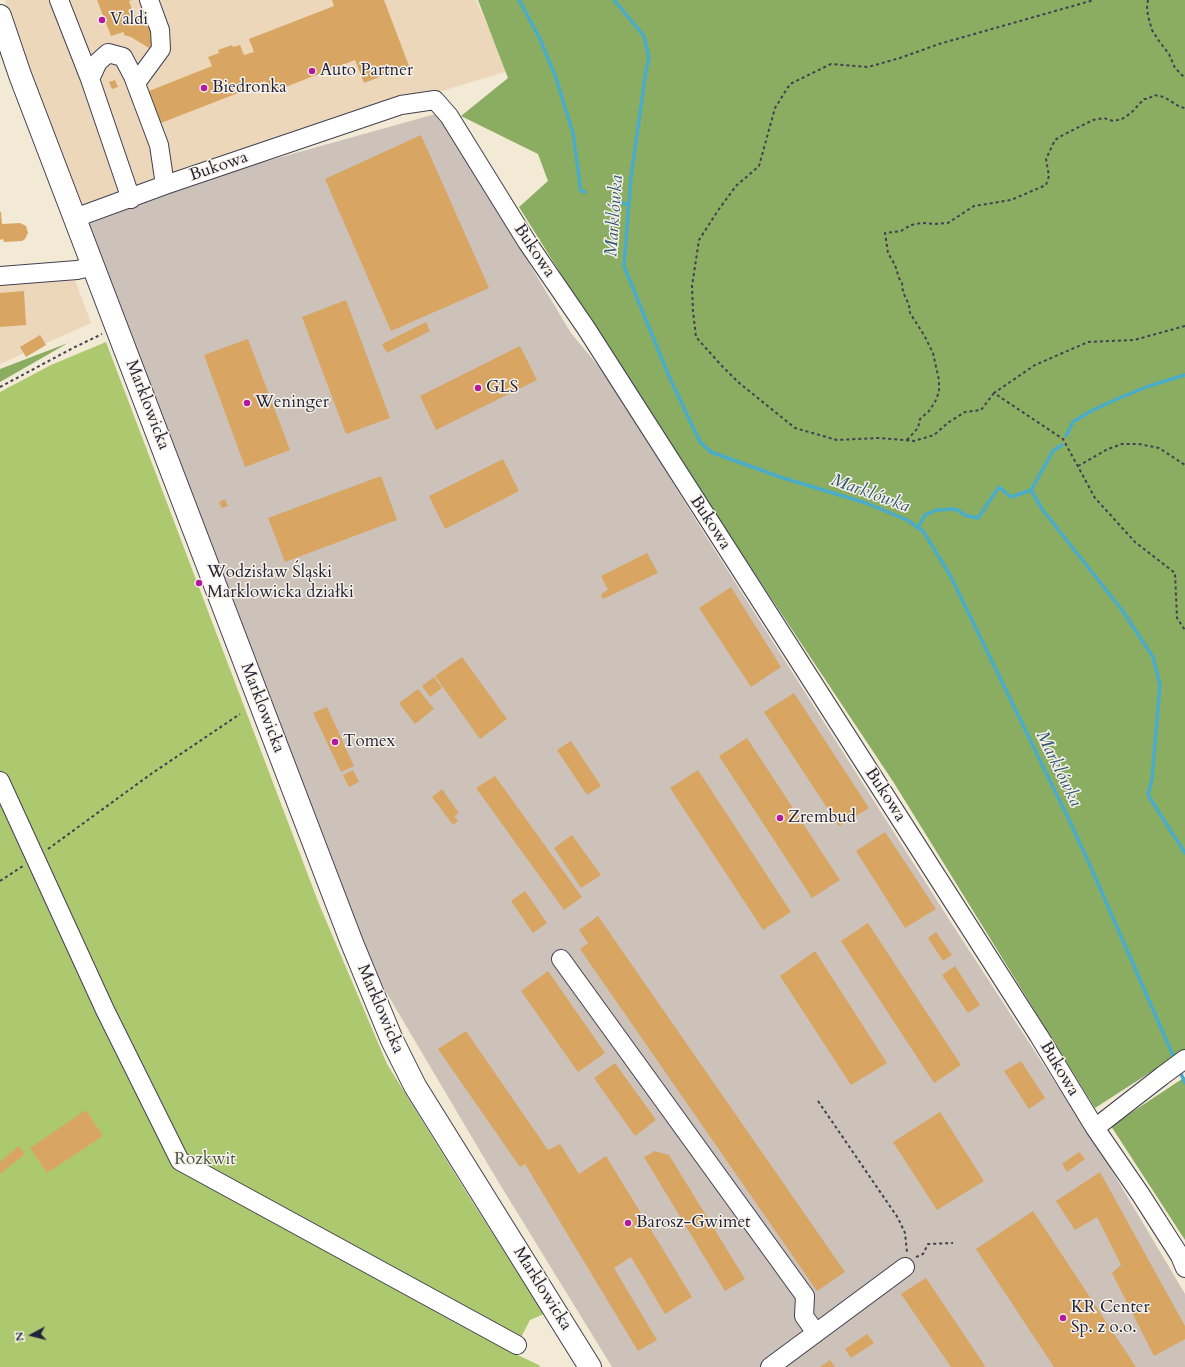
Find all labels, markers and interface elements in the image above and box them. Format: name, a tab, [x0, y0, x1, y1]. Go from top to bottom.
place label: Valdi	[110, 10, 148, 30]
marker: Valdi	[97, 15, 107, 25]
place label: Auto Partner	[320, 61, 413, 81]
marker: Auto Partner	[307, 66, 317, 76]
place label: Biedronka	[212, 78, 287, 98]
marker: Biedronka	[199, 83, 209, 93]
street label: Bukowa	[187, 148, 251, 186]
water label: Marklówka	[601, 174, 629, 258]
street label: Bukowa	[509, 220, 559, 282]
street label: Marklowicka	[120, 357, 174, 453]
place label: GLS	[486, 378, 518, 398]
marker: GLS	[473, 383, 483, 393]
place label: Weninger	[255, 393, 329, 413]
marker: Weninger	[242, 398, 252, 408]
water label: Marklówka	[828, 470, 912, 518]
street label: Bukowa	[685, 492, 735, 554]
place label: Wodzisław Śląski Marklowicka działki	[207, 563, 354, 603]
marker: Wodzisław Śląski Marklowicka działki	[194, 578, 204, 588]
street label: Marklowicka	[235, 660, 289, 756]
water label: Marklówka	[1030, 727, 1086, 811]
place label: Tomex	[343, 732, 395, 752]
marker: Tomex	[330, 737, 340, 747]
street label: Bukowa	[860, 764, 910, 826]
place label: Zrembud	[788, 808, 856, 828]
marker: Zrembud	[775, 813, 785, 823]
street label: Marklowicka	[352, 961, 408, 1057]
street label: Bukowa	[1035, 1038, 1083, 1100]
park label: Rozkwit	[174, 1150, 236, 1170]
place label: Barosz-Gwimet	[636, 1213, 750, 1233]
marker: Barosz-Gwimet	[623, 1218, 633, 1228]
street label: Marklowicka	[508, 1243, 576, 1335]
place label: KR Center Sp. z o.o.	[1071, 1298, 1150, 1338]
marker: KR Center Sp. z o.o.	[1058, 1313, 1068, 1323]
north arrow	[12, 1315, 52, 1355]
text: N	[12, 1331, 28, 1342]

